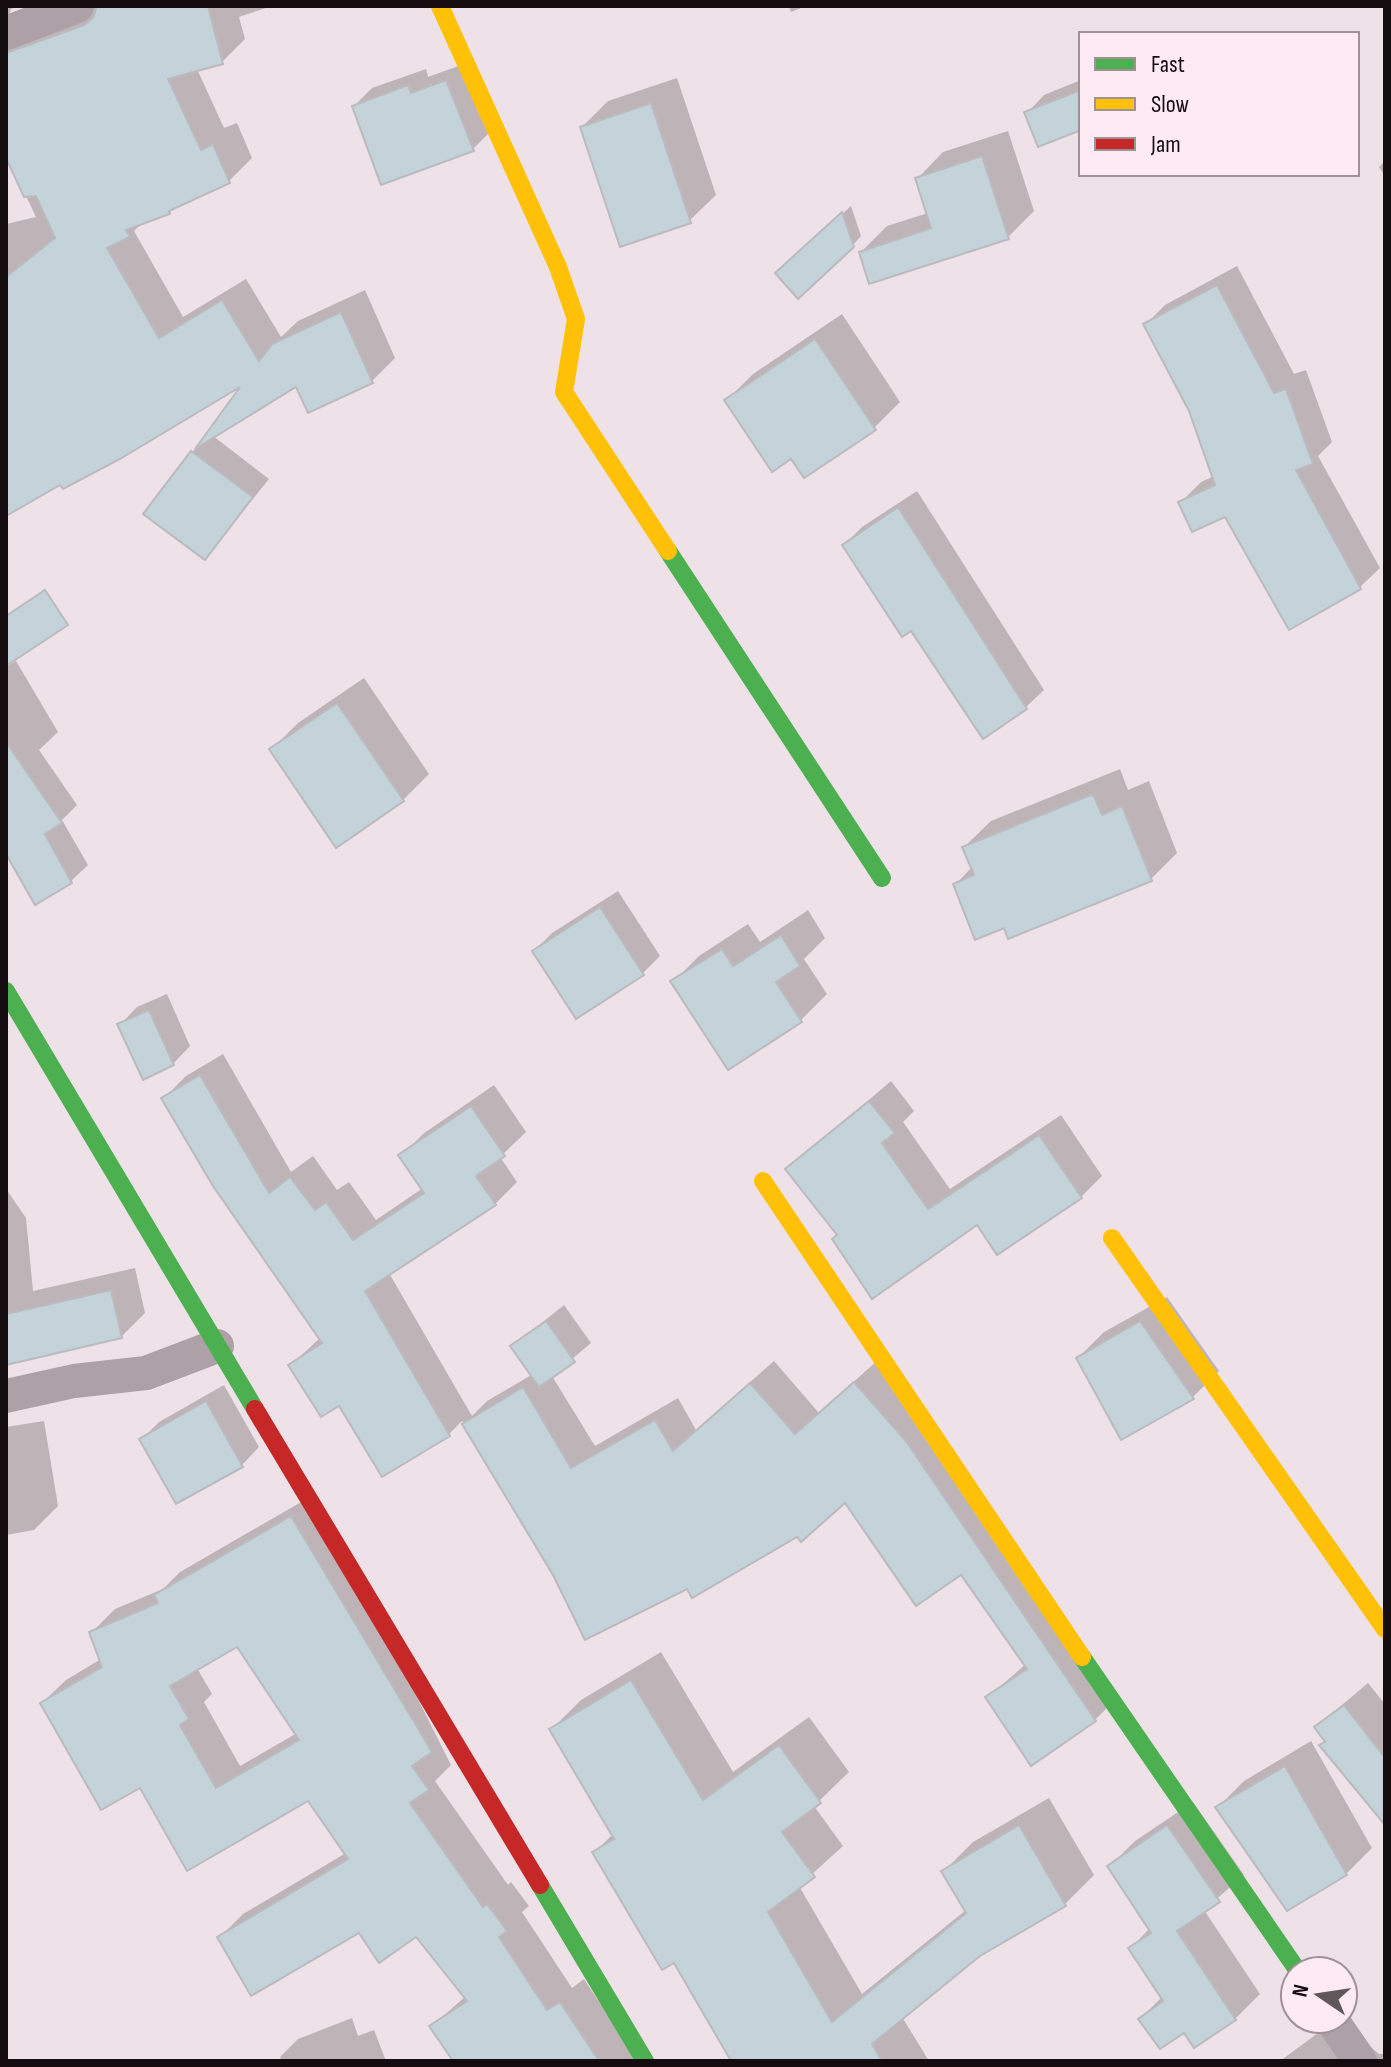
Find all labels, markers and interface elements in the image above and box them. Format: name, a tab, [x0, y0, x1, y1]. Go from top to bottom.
legend	[1079, 32, 1359, 176]
text: Fast	[1151, 50, 1185, 79]
text: Slow	[1151, 90, 1189, 119]
text: Jam	[1150, 130, 1181, 159]
north arrow	[1279, 1955, 1359, 2035]
text: N	[1286, 1982, 1315, 2000]

